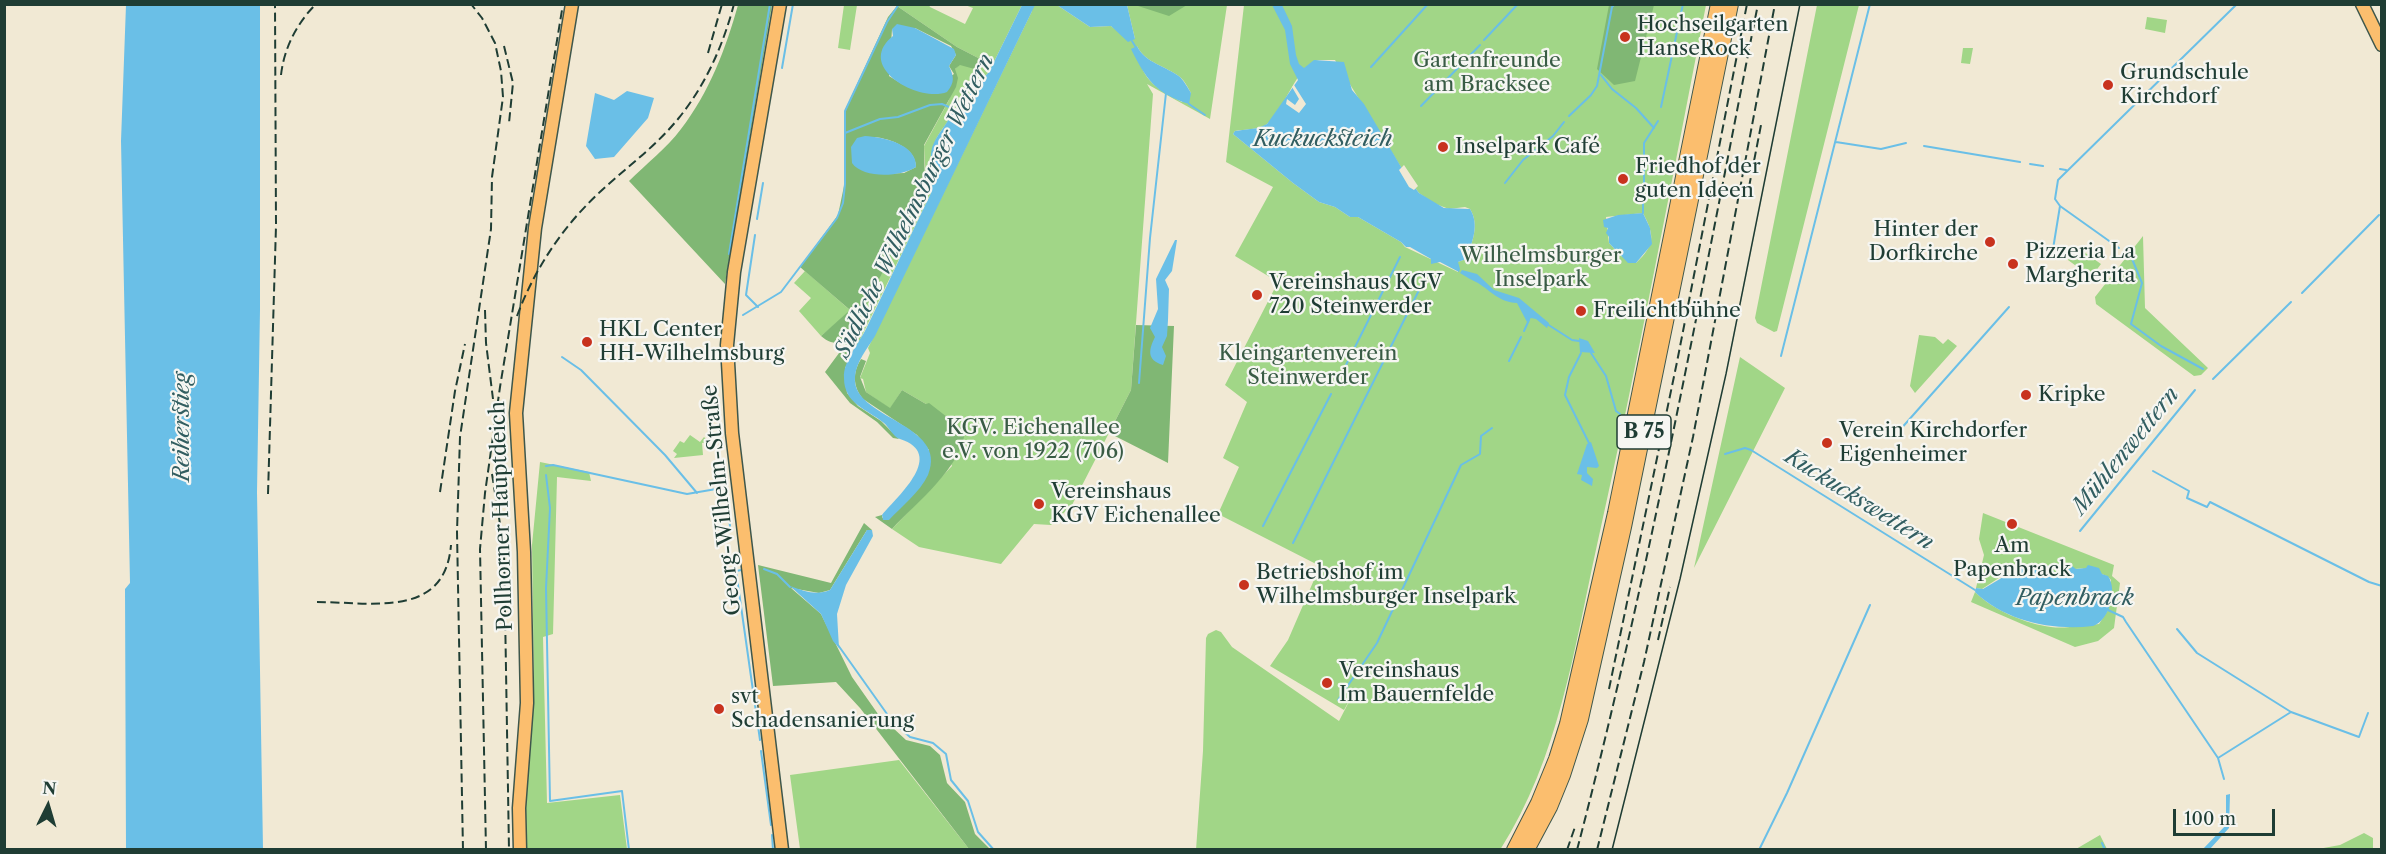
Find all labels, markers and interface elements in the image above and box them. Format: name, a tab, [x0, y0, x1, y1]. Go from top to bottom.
place label: Hochseilgarten HanseRock	[1637, 12, 1788, 62]
marker: Hochseilgarten HanseRock	[1618, 30, 1632, 44]
park label: Gartenfreunde am Bracksee	[1413, 48, 1561, 98]
water label: Südliche Wilhelmsburger Wettern	[830, 50, 1000, 362]
place label: Grundschule Kirchdorf	[2120, 60, 2249, 110]
marker: Grundschule Kirchdorf	[2101, 78, 2115, 92]
water label: Kuckucksteich	[1254, 127, 1392, 153]
place label: Inselpark Café	[1455, 134, 1600, 160]
marker: Inselpark Café	[1436, 140, 1450, 154]
place label: Friedhof der guten Ideen	[1635, 154, 1761, 204]
marker: Friedhof der guten Ideen	[1616, 172, 1630, 186]
place label: Hinter der Dorfkirche	[1869, 217, 1978, 267]
marker: Hinter der Dorfkirche	[1983, 235, 1997, 249]
place label: Pizzeria La Margherita	[2025, 239, 2136, 289]
park label: Wilhelmsburger Inselpark	[1460, 243, 1622, 293]
marker: Pizzeria La Margherita	[2006, 257, 2020, 271]
place label: Vereinshaus KGV 720 Steinwerder	[1269, 270, 1442, 320]
marker: Vereinshaus KGV 720 Steinwerder	[1250, 288, 1264, 302]
place label: Freilichtbühne	[1593, 298, 1741, 324]
marker: Freilichtbühne	[1574, 304, 1588, 318]
place label: HKL Center HH-Wilhelmsburg	[599, 317, 784, 367]
marker: HKL Center HH-Wilhelmsburg	[580, 335, 594, 349]
park label: Kleingartenverein Steinwerder	[1218, 341, 1398, 391]
water label: Reiherstieg	[170, 372, 196, 482]
place label: Kripke	[2038, 382, 2106, 408]
water label: Mühlenwettern	[2067, 382, 2185, 520]
street label: Georg-Wilhelm-Straße	[697, 383, 747, 617]
marker: Kripke	[2019, 388, 2033, 402]
street label: Pollhorner Hauptdeich	[485, 401, 519, 631]
park label: KGV. Eichenallee e.V. von 1922 (706)	[942, 415, 1124, 465]
road number: B 75	[1617, 415, 1671, 449]
place label: Verein Kirchdorfer Eigenheimer	[1839, 418, 2027, 468]
marker: Verein Kirchdorfer Eigenheimer	[1820, 436, 1834, 450]
water label: Kuckuckswettern	[1780, 444, 1938, 556]
place label: Vereinshaus KGV Eichenallee	[1051, 479, 1221, 529]
marker: Vereinshaus KGV Eichenallee	[1032, 497, 1046, 511]
marker: Am Papenbrack	[2005, 517, 2019, 531]
place label: Am Papenbrack	[1953, 533, 2071, 583]
place label: Betriebshof im Wilhelmsburger Inselpark	[1256, 560, 1516, 610]
marker: Betriebshof im Wilhelmsburger Inselpark	[1237, 578, 1251, 592]
water label: Papenbrack	[2016, 586, 2134, 612]
place label: Vereinshaus Im Bauernfelde	[1339, 658, 1494, 708]
marker: Vereinshaus Im Bauernfelde	[1320, 676, 1334, 690]
place label: svt Schadensanierung	[731, 684, 914, 734]
marker: svt Schadensanierung	[712, 702, 726, 716]
north arrow	[18, 776, 78, 836]
text: N	[42, 778, 57, 799]
scale bar	[2176, 797, 2278, 835]
text: 100 m	[2184, 808, 2236, 830]

